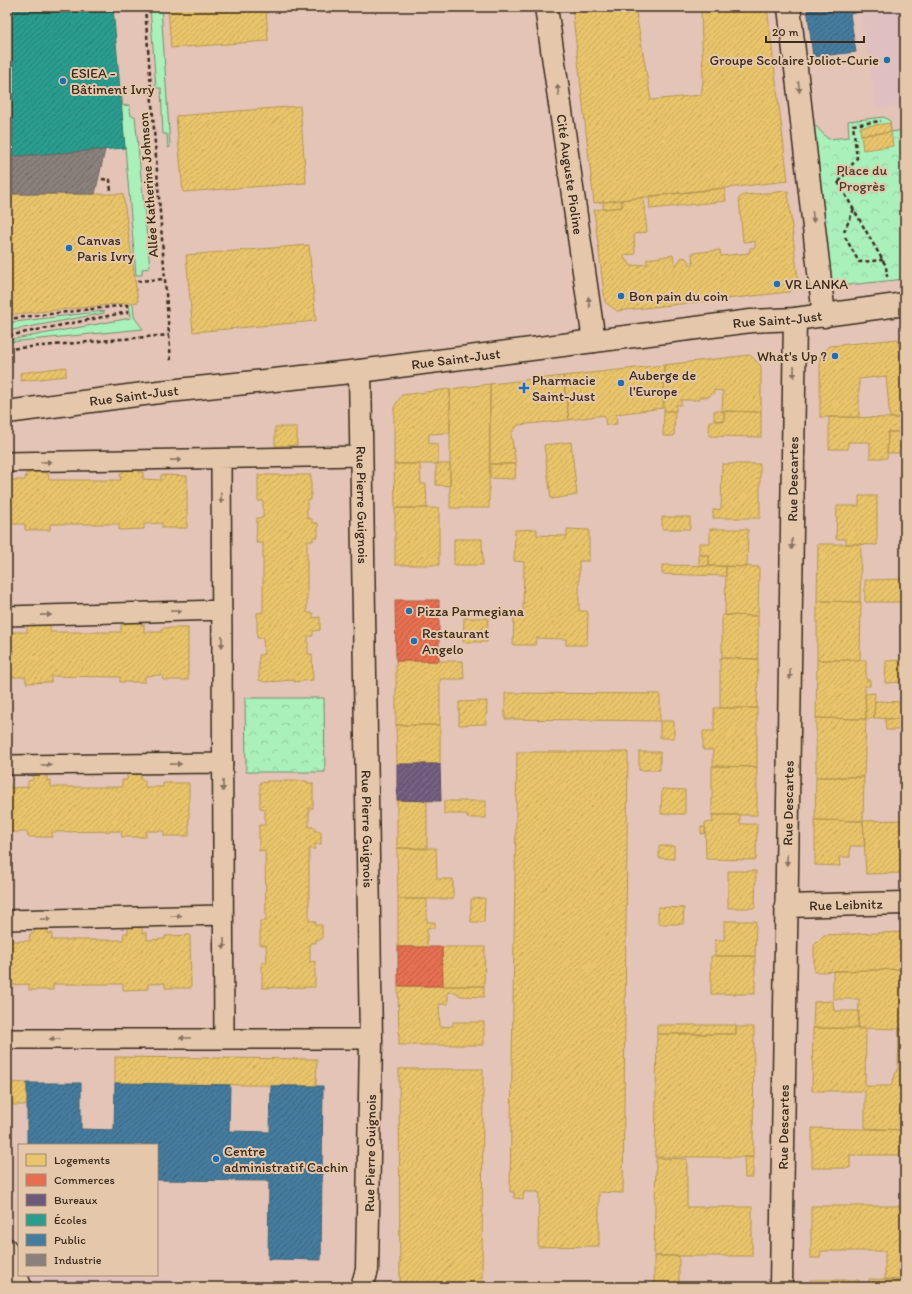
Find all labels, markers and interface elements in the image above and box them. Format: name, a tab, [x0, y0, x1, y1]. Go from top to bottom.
scale bar	[766, 18, 864, 44]
text: 20 m	[772, 25, 799, 39]
place label: Groupe Scolaire Joliot-Curie	[709, 52, 879, 69]
marker: Groupe Scolaire Joliot-Curie	[882, 55, 892, 65]
place label: ESIEA - Bâtiment Ivry	[71, 65, 155, 98]
marker: ESIEA - Bâtiment Ivry	[58, 76, 68, 86]
one-way arrow	[795, 81, 802, 94]
one-way arrow	[555, 84, 561, 96]
street label: Allée Katherine Johnson	[135, 112, 162, 258]
street label: Cité Auguste Pioline	[552, 113, 587, 236]
park label: Place du Progrès	[837, 162, 888, 195]
one-way arrow	[810, 211, 816, 223]
place label: Canvas Paris Ivry	[77, 232, 135, 265]
marker: Canvas Paris Ivry	[64, 243, 74, 253]
place label: VR LANKA	[785, 276, 848, 293]
marker: VR LANKA	[772, 279, 782, 289]
place label: Bon pain du coin	[629, 288, 728, 305]
marker: Bon pain du coin	[616, 291, 626, 301]
one-way arrow	[586, 296, 592, 308]
street label: Rue Saint-Just	[732, 307, 823, 332]
street label: Rue Saint-Just	[410, 345, 501, 373]
place label: What's Up ?	[757, 348, 827, 365]
marker: What's Up ?	[830, 351, 840, 361]
one-way arrow	[791, 366, 797, 379]
place label: Auberge de l'Europe	[629, 367, 697, 400]
place label: Pharmacie Saint-Just	[532, 372, 596, 405]
marker: Auberge de l'Europe	[616, 378, 626, 388]
street label: Rue Saint-Just	[88, 382, 179, 410]
marker: Pharmacie Saint-Just	[519, 383, 529, 393]
street label: Rue Descartes	[784, 436, 802, 522]
street label: Rue Pierre Guignois	[352, 446, 371, 564]
one-way arrow	[170, 456, 182, 463]
one-way arrow	[40, 459, 53, 465]
one-way arrow	[218, 492, 224, 505]
one-way arrow	[789, 538, 795, 551]
place label: Pizza Parmegiana	[417, 603, 525, 620]
marker: Pizza Parmegiana	[404, 606, 414, 616]
one-way arrow	[170, 608, 182, 615]
one-way arrow	[40, 612, 53, 618]
place label: Restaurant Angelo	[422, 625, 489, 658]
one-way arrow	[219, 636, 225, 649]
marker: Restaurant Angelo	[409, 636, 419, 646]
one-way arrow	[787, 668, 793, 681]
street label: Rue Descartes	[779, 760, 798, 846]
one-way arrow	[170, 761, 183, 767]
one-way arrow	[40, 762, 53, 768]
street label: Rue Pierre Guignois	[358, 770, 377, 888]
one-way arrow	[220, 780, 226, 793]
one-way arrow	[784, 854, 790, 867]
street label: Rue Leibnitz	[809, 896, 883, 914]
one-way arrow	[170, 913, 183, 919]
one-way arrow	[40, 916, 53, 922]
one-way arrow	[221, 938, 227, 951]
one-way arrow	[178, 1035, 191, 1041]
one-way arrow	[48, 1036, 61, 1042]
street label: Rue Descartes	[775, 1084, 793, 1170]
street label: Rue Pierre Guignois	[361, 1094, 380, 1212]
place label: Centre administratif Cachin	[224, 1143, 349, 1176]
legend	[18, 1144, 158, 1276]
text: Logements	[54, 1153, 110, 1167]
marker: Centre administratif Cachin	[211, 1154, 221, 1164]
text: Commerces	[54, 1173, 115, 1187]
text: Bureaux	[54, 1193, 98, 1207]
text: Écoles	[54, 1213, 87, 1227]
text: Public	[54, 1233, 86, 1247]
text: Industrie	[54, 1253, 102, 1267]

